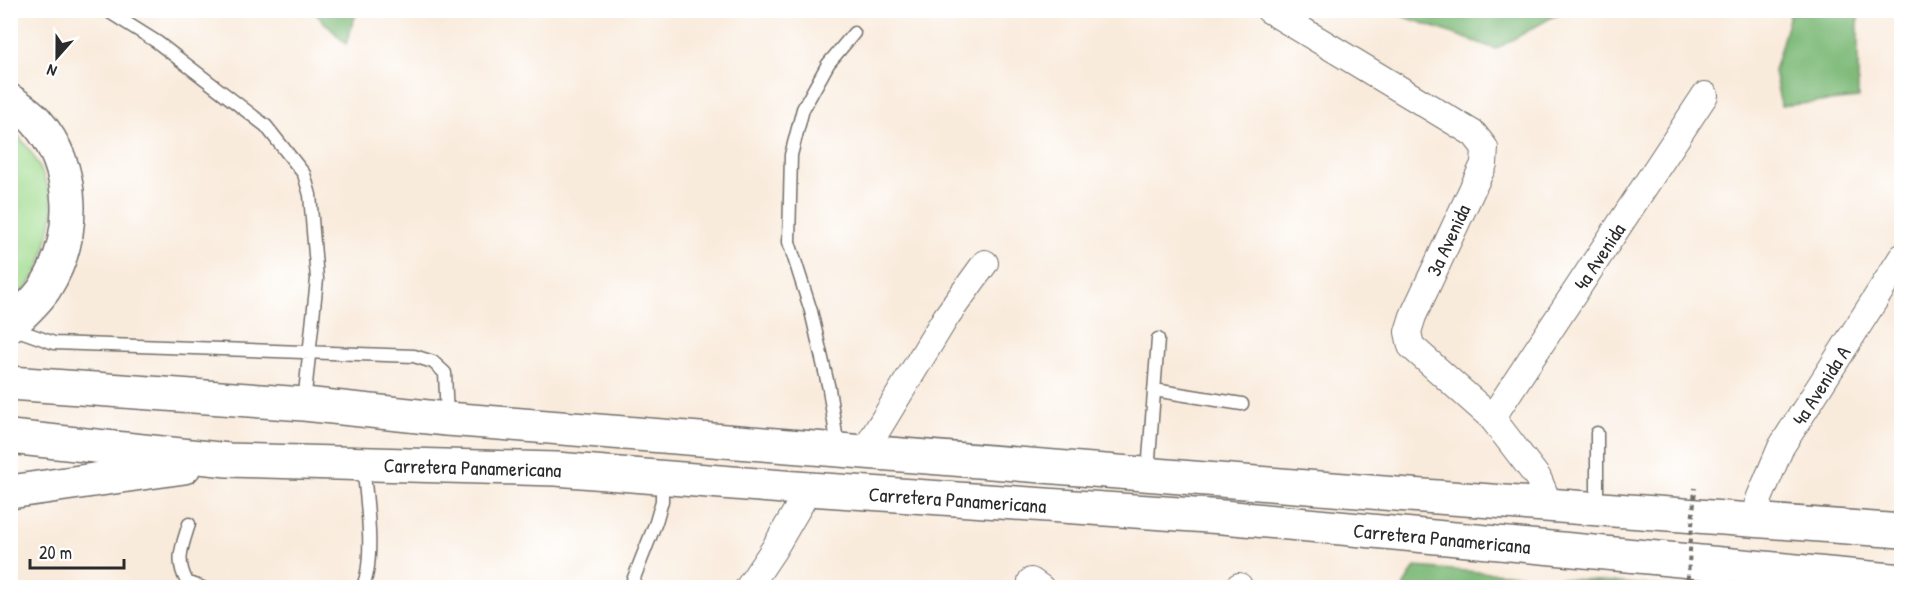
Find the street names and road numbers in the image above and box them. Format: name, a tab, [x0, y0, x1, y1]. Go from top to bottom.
street label: 3a Avenida	[1420, 200, 1476, 280]
street label: 4a Avenida	[1567, 217, 1631, 295]
street label: 4a Avenida A	[1785, 340, 1856, 430]
street label: Carretera Panamericana	[383, 451, 563, 483]
street label: Carretera Panamericana	[868, 480, 1047, 519]
street label: Carretera Panamericana	[1352, 516, 1532, 559]

